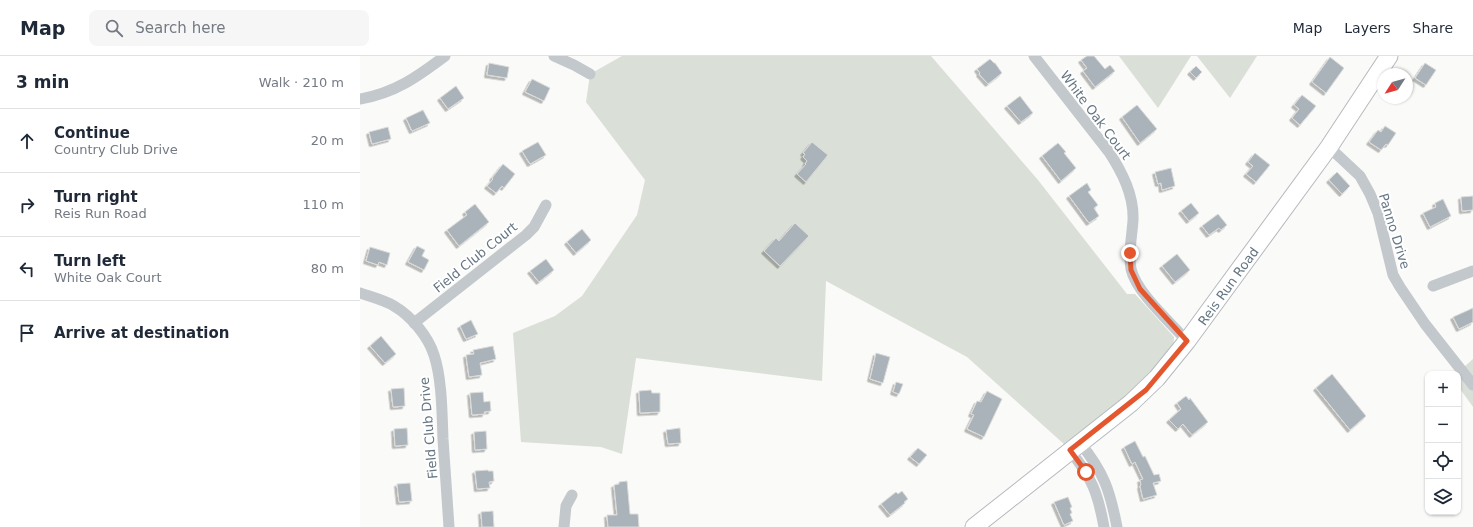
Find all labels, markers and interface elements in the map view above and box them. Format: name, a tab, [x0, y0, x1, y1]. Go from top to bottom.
search box	[89, 10, 369, 46]
text: Map	[20, 17, 65, 39]
icon: search	[103, 17, 125, 39]
text: Search here	[135, 19, 225, 37]
text: Map	[1293, 20, 1322, 36]
text: Layers	[1344, 20, 1391, 36]
text: Share	[1413, 20, 1453, 36]
street label: White Oak Court	[1057, 68, 1134, 163]
north arrow	[1377, 68, 1413, 104]
text: 3 min	[16, 72, 69, 92]
text: Walk · 210 m	[259, 75, 344, 90]
text: Continue	[54, 124, 130, 142]
icon: ahead	[16, 130, 38, 152]
text: 20 m	[311, 133, 344, 148]
text: Country Club Drive	[54, 142, 178, 157]
text: Turn right	[54, 188, 138, 206]
street label: Panno Drive	[1376, 191, 1413, 271]
icon: right	[16, 194, 38, 216]
text: 110 m	[302, 197, 344, 212]
text: Reis Run Road	[54, 206, 147, 221]
street label: Field Club Court	[431, 219, 520, 296]
route end	[1121, 244, 1139, 262]
street label: Reis Run Road	[1195, 244, 1262, 328]
text: Turn left	[54, 252, 126, 270]
icon: left	[16, 258, 38, 280]
text: 80 m	[311, 261, 344, 276]
text: White Oak Court	[54, 270, 162, 285]
icon: arrive	[16, 322, 38, 344]
text: Arrive at destination	[54, 324, 229, 342]
map controls	[1425, 371, 1461, 515]
button: +	[1425, 371, 1461, 407]
street label: Field Club Drive	[417, 376, 440, 479]
button: −	[1425, 407, 1461, 443]
button: locate	[1425, 443, 1461, 479]
route start	[1077, 463, 1095, 481]
button: layers	[1425, 479, 1461, 515]

